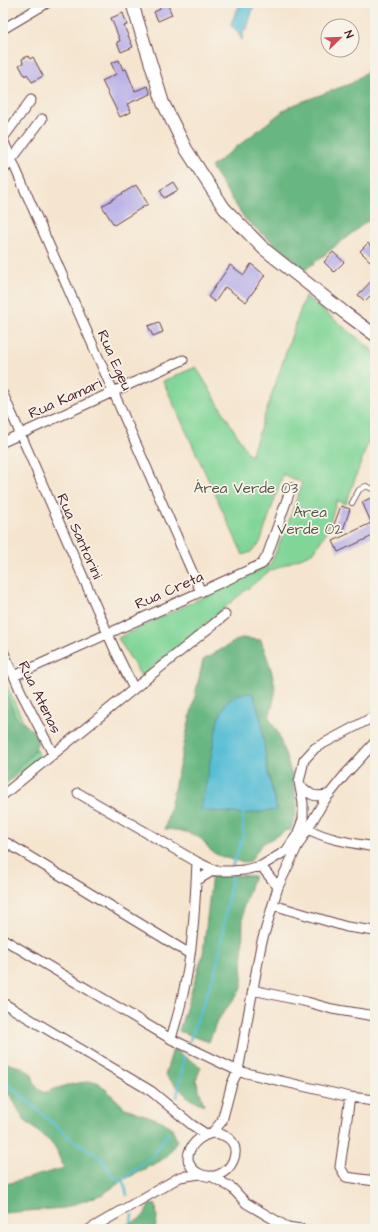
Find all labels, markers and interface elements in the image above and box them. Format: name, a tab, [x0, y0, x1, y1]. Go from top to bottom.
north arrow	[320, 18, 360, 58]
text: N	[340, 28, 357, 40]
street label: Rua Egeu	[91, 327, 137, 395]
street label: Rua Kamari	[25, 373, 106, 424]
park label: Área Verde 03	[194, 478, 299, 499]
street label: Rua Santorini	[51, 490, 108, 583]
park label: Área Verde 02	[277, 502, 343, 540]
street label: Rua Creta	[132, 566, 207, 615]
street label: Rua Atenas	[13, 657, 66, 737]

